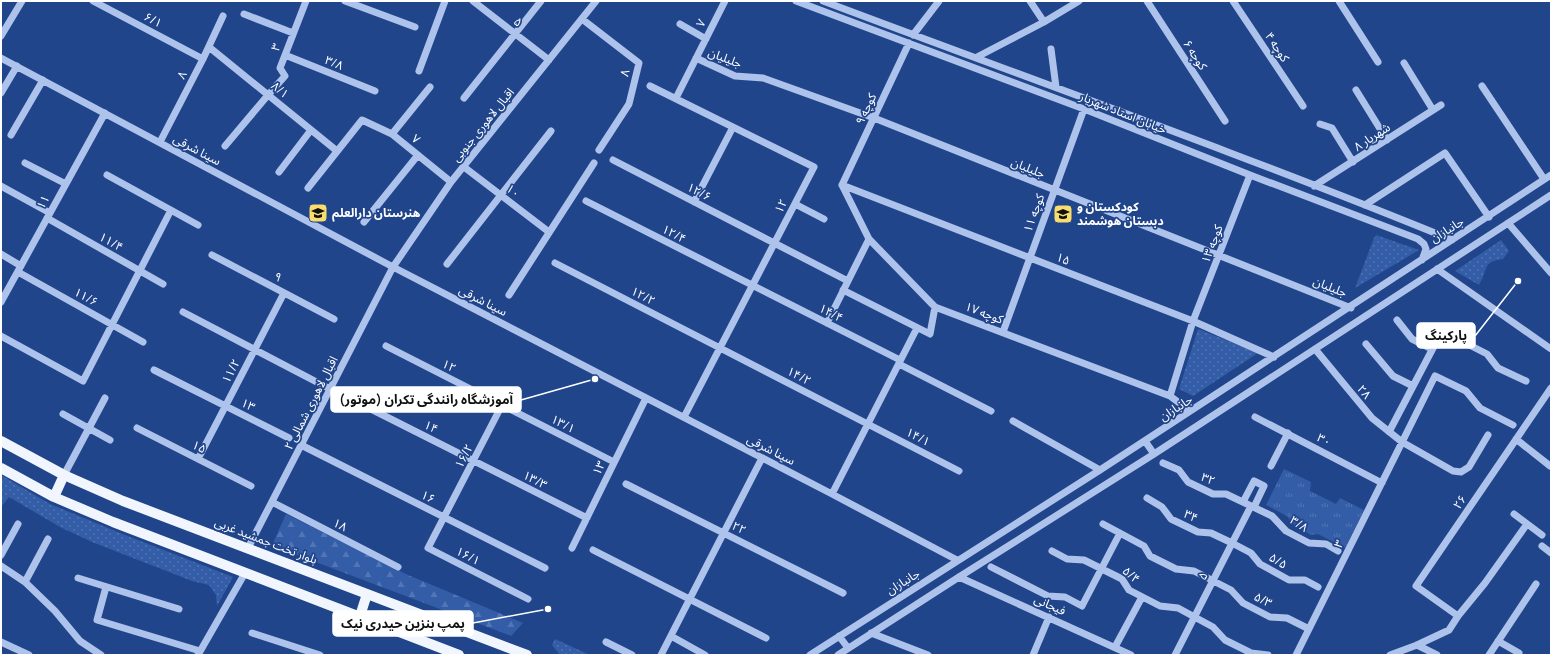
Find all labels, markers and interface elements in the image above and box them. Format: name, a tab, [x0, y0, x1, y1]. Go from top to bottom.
street label: ۶/۱	[141, 8, 165, 31]
street label: ۵	[510, 13, 526, 30]
street label: ۷	[691, 16, 710, 30]
street label: کوچه ۴	[1261, 28, 1294, 66]
street label: کوچه ۶	[1179, 36, 1212, 74]
street label: ۳	[266, 40, 285, 53]
street label: جلیلیان	[706, 43, 745, 72]
street label: ۳/۸	[322, 51, 346, 74]
street label: ۸	[172, 68, 191, 82]
street label: ۸	[615, 68, 634, 78]
street label: ۸/۱	[268, 77, 293, 102]
street label: اقبال لاهوری جنوبی	[447, 84, 518, 165]
street label: خیابان استاد شهریار	[1076, 87, 1169, 138]
street label: کوچه ۹	[851, 89, 881, 127]
street label: شهریار ۸	[1350, 118, 1393, 155]
street label: سینا شرقی	[170, 130, 224, 169]
street label: ۷	[408, 130, 424, 147]
street label: جلیلیان	[1009, 153, 1048, 182]
street label: ۱۲/۶	[684, 178, 714, 205]
street label: ۱۰	[503, 180, 524, 202]
street label: کوچه ۱۱	[1019, 190, 1049, 234]
street label: ۱۱	[32, 192, 53, 212]
street label: ۱۲	[770, 196, 791, 216]
place label: کودکستان و دبستان هوشمند	[1077, 198, 1164, 229]
school or university icon: هنرستان دارالعلم	[307, 202, 329, 224]
school or university icon: کودکستان و دبستان هوشمند	[1052, 203, 1074, 225]
place label: هنرستان دارالعلم	[332, 204, 421, 222]
street label: جانبازان	[1427, 213, 1467, 246]
street label: ۱۲/۴	[659, 220, 689, 247]
street label: کوچه ۱۳	[1196, 221, 1227, 265]
street label: ۱۱/۴	[96, 228, 126, 255]
street label: ۱۵	[1054, 248, 1073, 269]
street label: ۹	[271, 267, 285, 286]
street label: جلیلیان	[1311, 272, 1350, 301]
street label: سینا شرقی	[456, 281, 510, 320]
street label: ۱۲/۲	[628, 282, 658, 309]
street label: ۱۱/۶	[71, 283, 101, 310]
street label: کوچه ۱۷	[963, 297, 1007, 328]
street label: ۱۴/۴	[816, 299, 846, 326]
callout: پارکینگ	[1417, 323, 1475, 348]
text: پارکینگ	[1425, 326, 1467, 344]
street label: اقبال لاهوری شمالی ۲	[280, 353, 342, 453]
street label: ۱۲	[439, 355, 459, 376]
street label: ۱۱/۲	[217, 356, 244, 386]
street label: ۱۴/۲	[784, 362, 814, 389]
street label: ۲۸	[1353, 381, 1375, 403]
callout: آموزشگاه رانندگی تکران (موتور)	[331, 387, 521, 412]
text: آموزشگاه رانندگی تکران (موتور)	[339, 390, 514, 408]
street label: جانبازان	[1156, 390, 1196, 425]
street label: ۱۳	[238, 394, 258, 415]
street label: ۱۳/۱	[548, 410, 578, 437]
street label: ۱۴	[421, 416, 441, 437]
street label: ۱۴/۱	[903, 423, 933, 450]
street label: ۳۰	[1314, 429, 1334, 450]
street label: سینا شرقی	[744, 430, 798, 469]
street label: ۱۵	[189, 436, 209, 457]
street label: ۱۶/۲	[450, 441, 477, 471]
street label: ۱۳	[588, 458, 609, 478]
street label: ۱۳/۳	[520, 466, 550, 493]
street label: ۳۲	[1199, 468, 1218, 489]
street label: ۱۶	[418, 486, 438, 507]
street label: ۲۶	[1449, 491, 1470, 512]
street label: ۳۴	[1181, 505, 1201, 526]
street label: ۳/۸	[1287, 511, 1312, 536]
street label: بلوار تخت جمشید غربی	[212, 513, 320, 568]
street label: ۱۸	[330, 514, 350, 535]
street label: ۲۲	[729, 517, 749, 538]
street label: ۳	[1329, 537, 1348, 551]
street label: ۱۶/۱	[453, 542, 483, 569]
street label: ۵/۵	[1266, 549, 1290, 573]
street label: ۵/۴	[1119, 562, 1144, 587]
street label: جانبازان	[883, 565, 923, 598]
street label: ۵	[1193, 569, 1212, 583]
street label: ۵/۳	[1251, 588, 1275, 611]
street label: فیجانی	[1032, 590, 1069, 619]
callout: پمپ بنزین حیدری نیک	[333, 611, 473, 636]
text: پمپ بنزین حیدری نیک	[341, 614, 465, 632]

